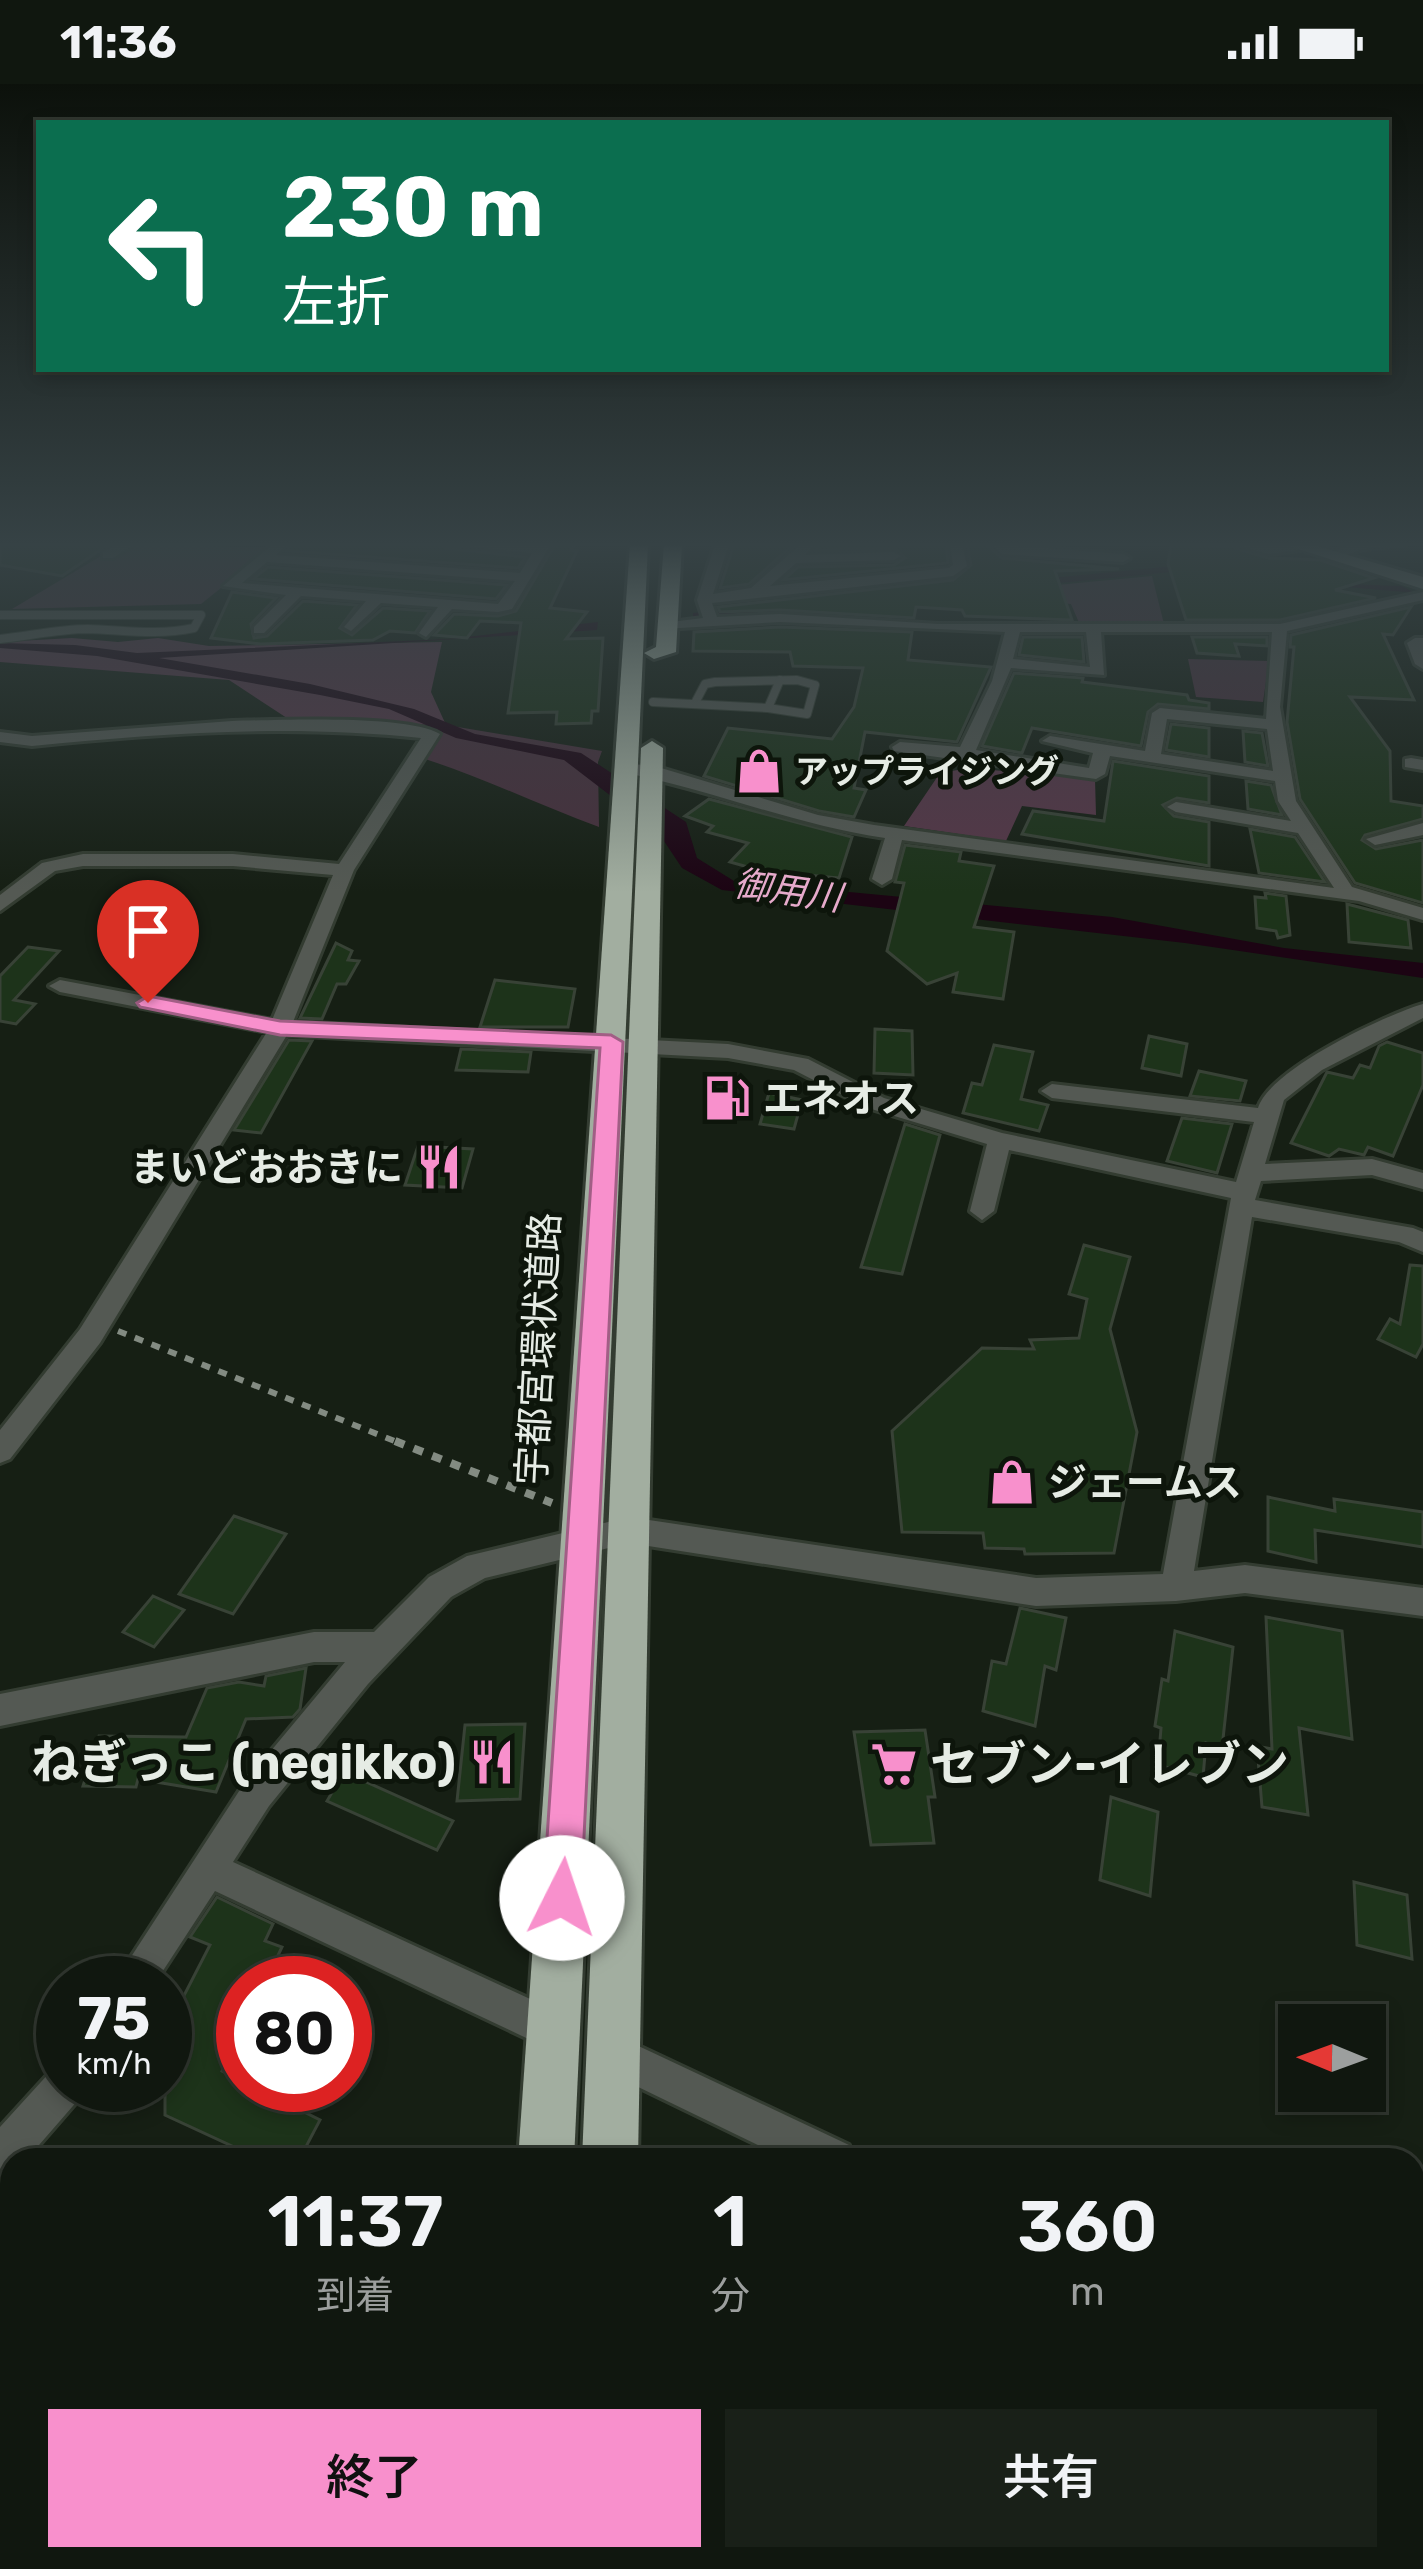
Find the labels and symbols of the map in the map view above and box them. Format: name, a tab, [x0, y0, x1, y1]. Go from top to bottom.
shop icon: アップライジング	[734, 746, 784, 796]
place label: アップライジング	[795, 752, 1059, 791]
water label: 御用川	[731, 862, 848, 920]
pin	[97, 880, 199, 1003]
fuel station icon: エネオス	[702, 1073, 752, 1123]
place label: エネオス	[763, 1076, 919, 1122]
restaurant icon: まいどおおきに	[414, 1142, 464, 1192]
place label: まいどおおきに	[130, 1145, 403, 1191]
street label: 宇都宮環状道路	[509, 1212, 569, 1487]
shop icon: ジェームス	[987, 1457, 1037, 1507]
place label: ジェームス	[1048, 1460, 1242, 1506]
place label: ねぎっこ (negikko)	[31, 1734, 456, 1791]
place label: セブン-イレブン	[930, 1736, 1289, 1793]
restaurant icon: ねぎっこ (negikko)	[467, 1737, 517, 1787]
supermarket icon: セブン-イレブン	[869, 1739, 919, 1789]
position arrow	[499, 1835, 625, 1961]
speed limit sign: 80	[216, 1956, 372, 2112]
north arrow	[1278, 2004, 1386, 2112]

